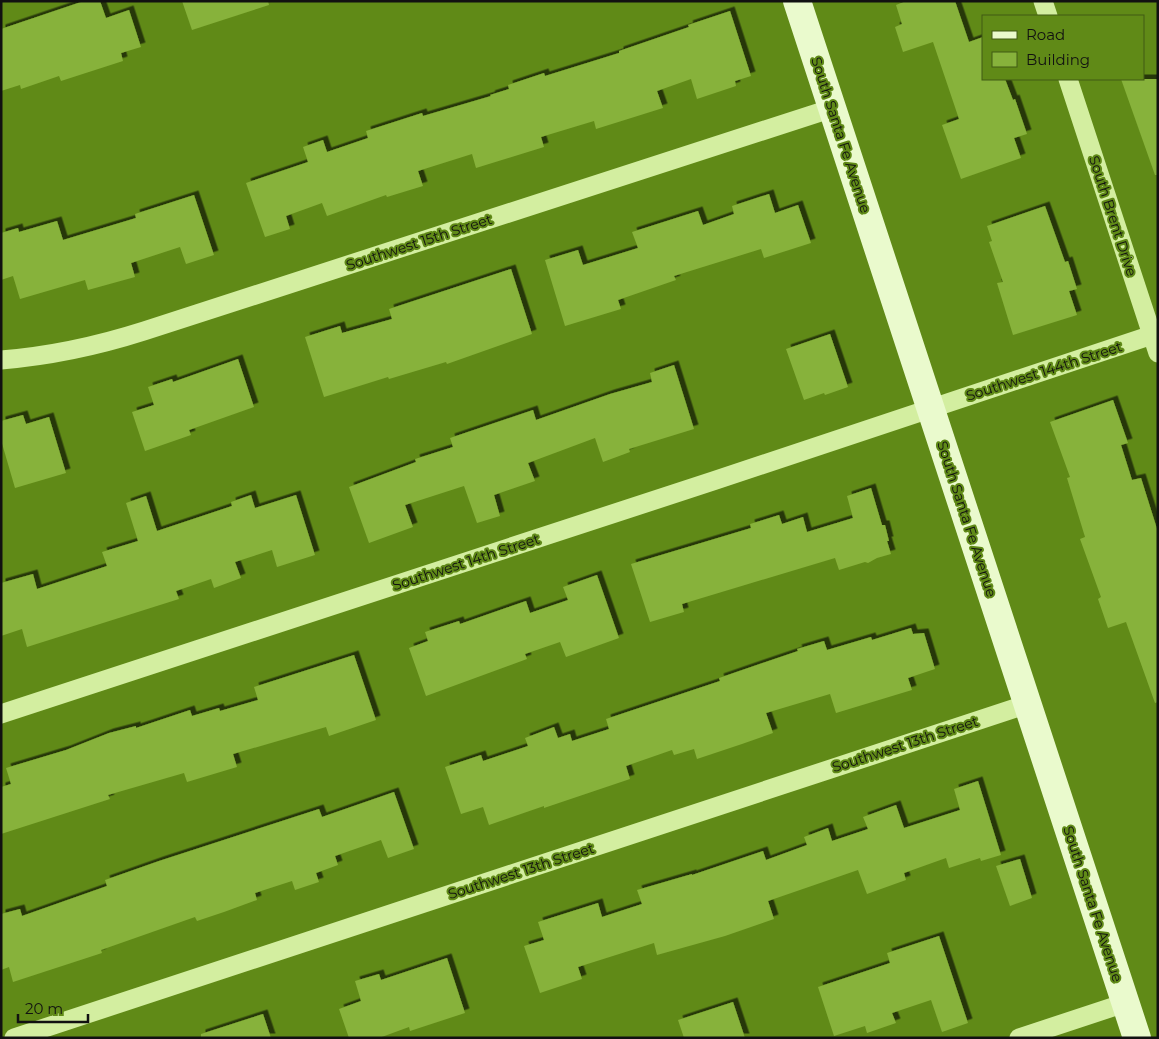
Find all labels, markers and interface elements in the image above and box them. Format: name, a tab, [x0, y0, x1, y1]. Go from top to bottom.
legend	[982, 15, 1144, 80]
text: Road	[1026, 25, 1065, 44]
text: Building	[1026, 50, 1090, 69]
street label: South Santa Fe Avenue	[807, 55, 875, 215]
street label: South Brent Drive	[1085, 154, 1141, 278]
street label: Southwest 15th Street	[344, 210, 495, 274]
street label: Southwest 144th Street	[964, 337, 1125, 405]
street label: South Santa Fe Avenue	[933, 439, 1001, 599]
street label: Southwest 14th Street	[390, 530, 542, 594]
street label: Southwest 13th Street	[830, 712, 981, 776]
street label: South Santa Fe Avenue	[1059, 824, 1127, 984]
street label: Southwest 13th Street	[446, 839, 597, 903]
scale bar	[18, 992, 88, 1024]
text: 20 m	[25, 999, 63, 1018]

